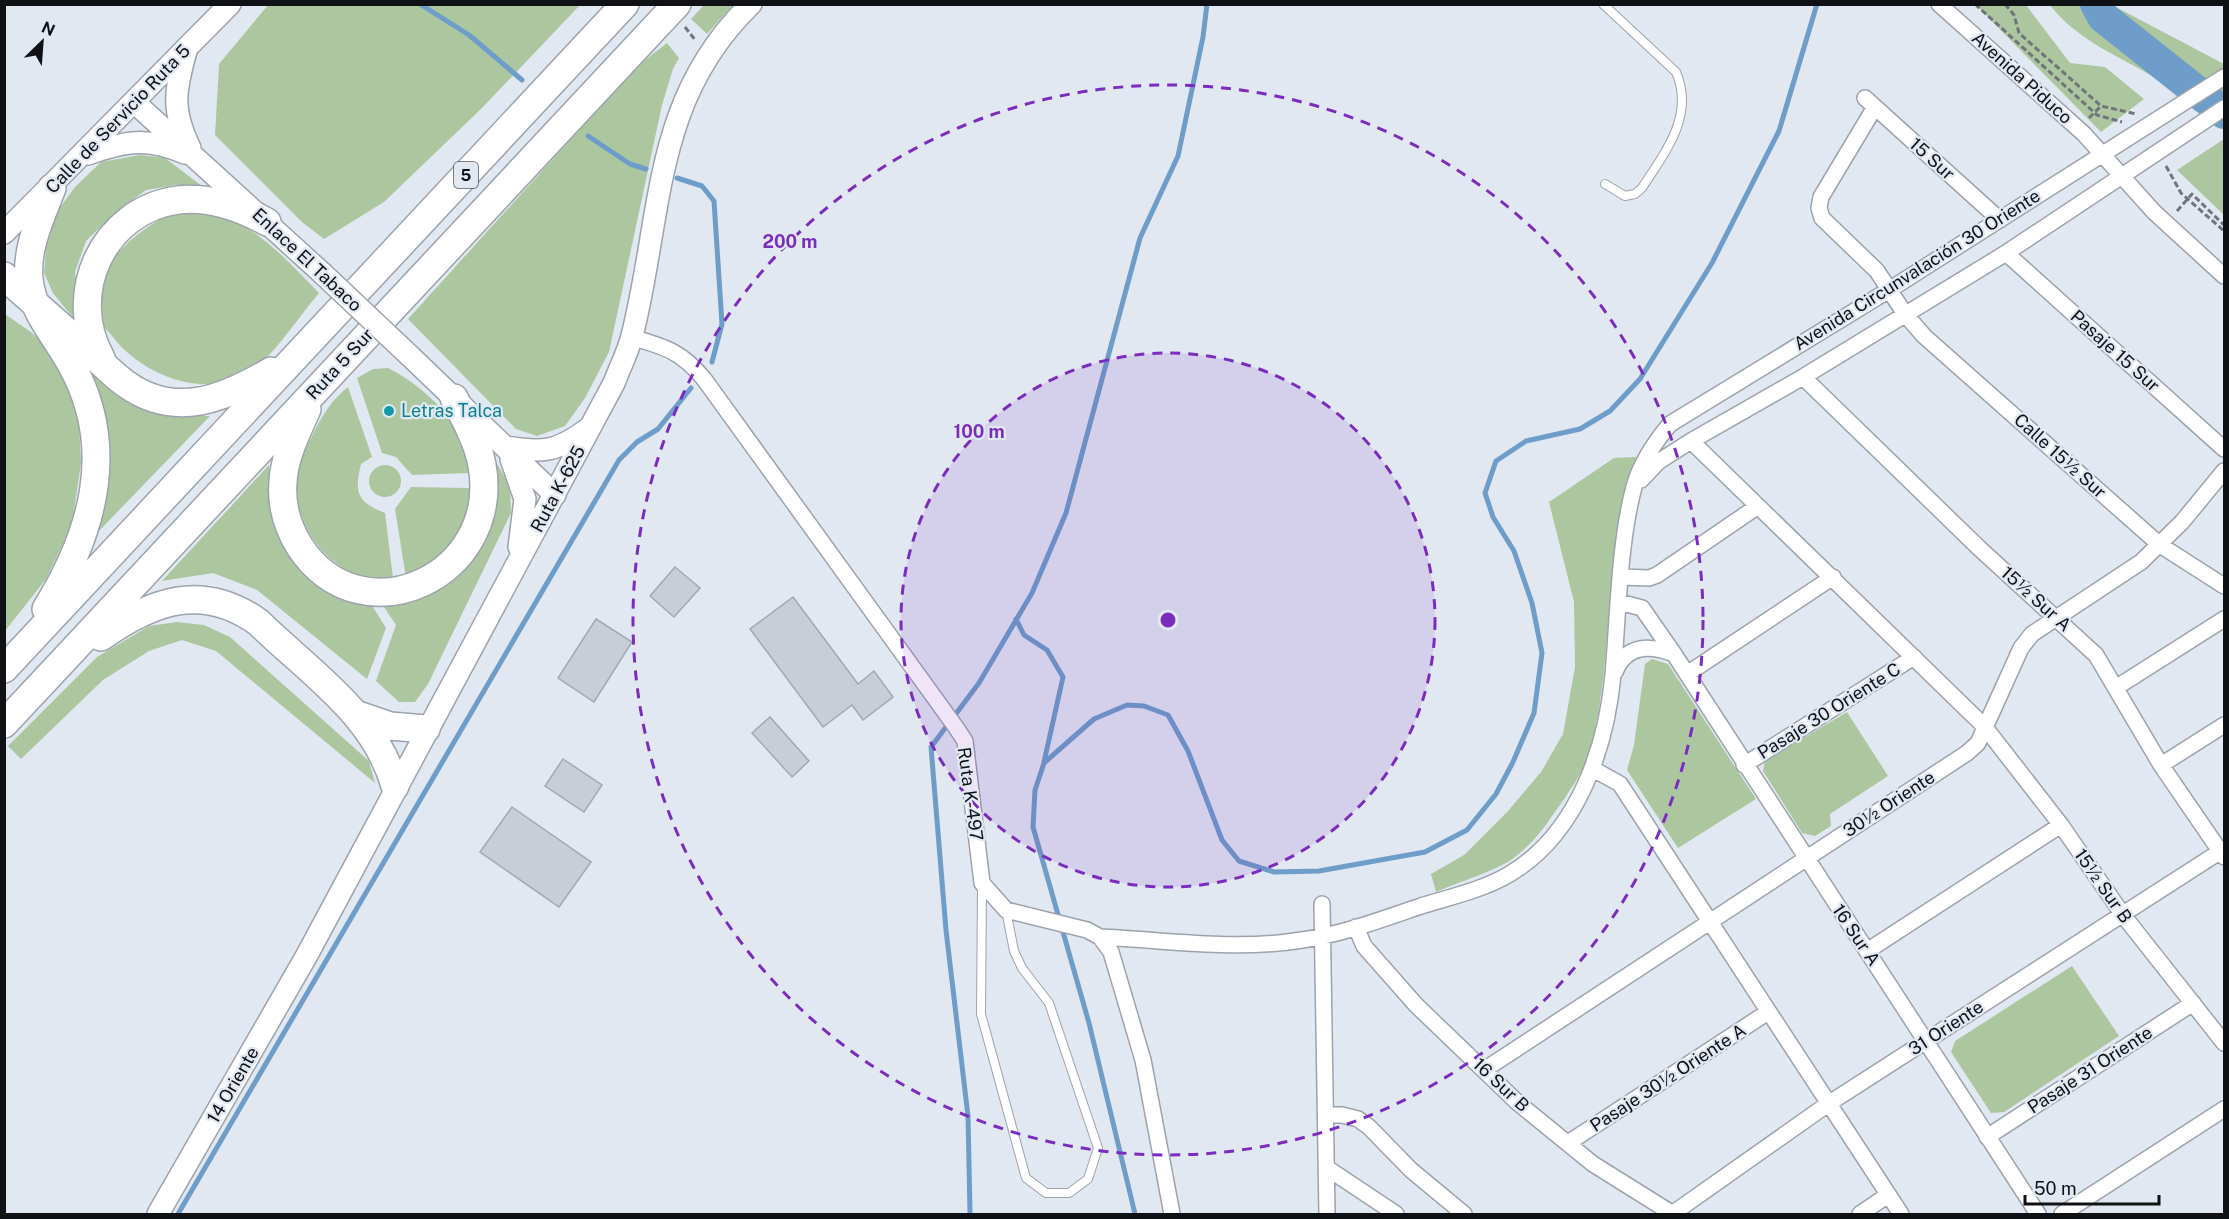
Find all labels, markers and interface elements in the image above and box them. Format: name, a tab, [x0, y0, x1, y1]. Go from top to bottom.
north arrow	[12, 12, 72, 72]
text: N	[38, 18, 58, 40]
street label: Avenida Piduco	[1968, 27, 2077, 128]
street label: Calle de Servicio Ruta 5	[41, 40, 194, 197]
street label: 15 Sur	[1906, 133, 1959, 184]
road number: 5	[454, 162, 478, 188]
street label: Avenida Circunvalación 30 Oriente	[1790, 185, 2044, 354]
street label: Enlace El Tabaco	[248, 204, 366, 316]
text: 200 m	[763, 231, 817, 252]
street label: Pasaje 15 Sur	[2067, 305, 2164, 396]
street label: Ruta 5 Sur	[301, 324, 378, 403]
place label: Letras Talca	[401, 400, 502, 421]
marker: Letras Talca	[382, 404, 396, 418]
street label: Calle 15½ Sur	[2010, 409, 2111, 502]
text: 100 m	[953, 421, 1005, 442]
street label: Ruta K-625	[526, 442, 589, 536]
street label: 15½ Sur A	[1997, 562, 2076, 636]
centre of rings	[1158, 610, 1178, 630]
street label: Pasaje 30 Oriente C	[1753, 658, 1904, 763]
street label: Ruta K-497	[953, 746, 987, 842]
street label: 30½ Oriente	[1839, 766, 1938, 841]
street label: 15½ Sur B	[2070, 844, 2137, 927]
street label: 16 Sur A	[1828, 900, 1885, 970]
street label: 31 Oriente	[1904, 996, 1987, 1059]
street label: Pasaje 30½ Oriente A	[1586, 1019, 1750, 1136]
street label: Pasaje 31 Oriente	[2024, 1022, 2156, 1118]
street label: 14 Oriente	[202, 1043, 263, 1127]
street label: 16 Sur B	[1469, 1053, 1534, 1116]
scale bar	[2025, 1168, 2158, 1206]
text: 50 m	[2034, 1178, 2077, 1199]

